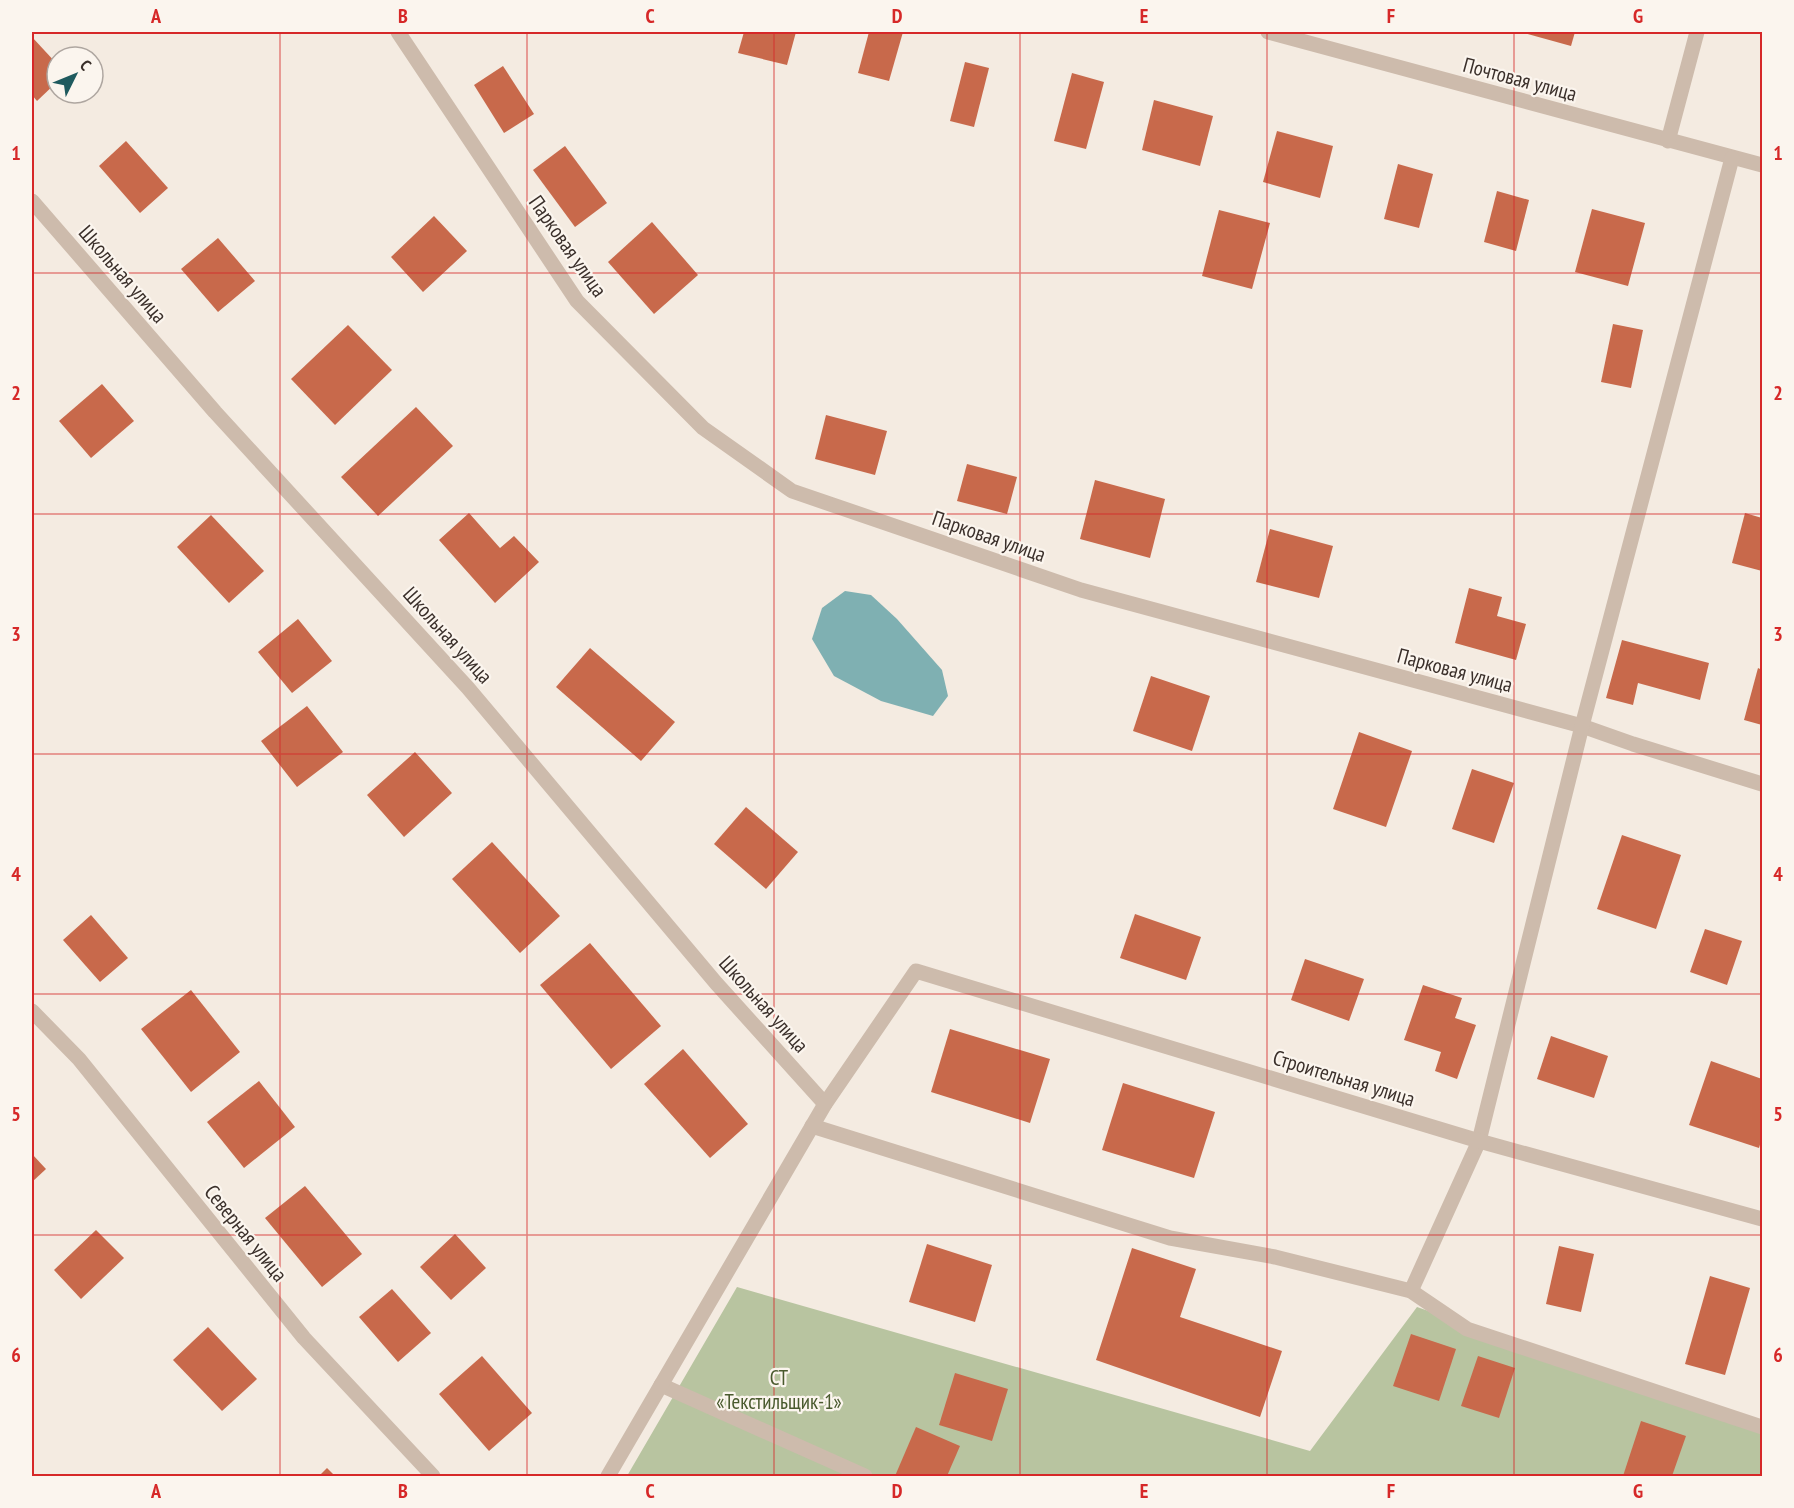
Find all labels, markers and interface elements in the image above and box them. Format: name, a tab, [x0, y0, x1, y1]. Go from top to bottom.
text: A	[150, 3, 162, 29]
text: B	[398, 3, 408, 29]
text: C	[645, 3, 655, 29]
text: D	[892, 3, 903, 29]
text: E	[1140, 3, 1148, 29]
text: F	[1387, 3, 1395, 29]
text: G	[1633, 3, 1643, 29]
north arrow	[45, 45, 105, 105]
street label: Почтовая улица	[1460, 51, 1580, 107]
text: С	[76, 55, 96, 75]
text: 1	[11, 140, 21, 166]
text: 1	[1773, 140, 1783, 166]
street label: Парковая улица	[523, 190, 613, 302]
street label: Школьная улица	[73, 219, 173, 329]
text: 2	[11, 380, 21, 406]
text: 2	[1773, 380, 1783, 406]
street label: Парковая улица	[929, 504, 1049, 568]
street label: Школьная улица	[397, 581, 499, 689]
text: 3	[11, 621, 21, 647]
text: 3	[1773, 621, 1783, 647]
street label: Парковая улица	[1395, 642, 1515, 698]
text: 4	[11, 861, 21, 887]
text: 4	[1773, 861, 1783, 887]
street label: Школьная улица	[713, 950, 815, 1058]
street label: Строительная улица	[1270, 1044, 1418, 1112]
text: 5	[11, 1101, 21, 1127]
text: 5	[1773, 1101, 1783, 1127]
street label: Северная улица	[199, 1179, 293, 1287]
text: 6	[11, 1342, 21, 1368]
text: 6	[1773, 1342, 1783, 1368]
park label: СТ «Текстильщик-1»	[716, 1364, 842, 1415]
text: A	[150, 1478, 162, 1504]
text: B	[398, 1478, 408, 1504]
text: C	[645, 1478, 655, 1504]
text: D	[892, 1478, 903, 1504]
text: E	[1140, 1478, 1148, 1504]
text: F	[1387, 1478, 1395, 1504]
text: G	[1633, 1478, 1643, 1504]

